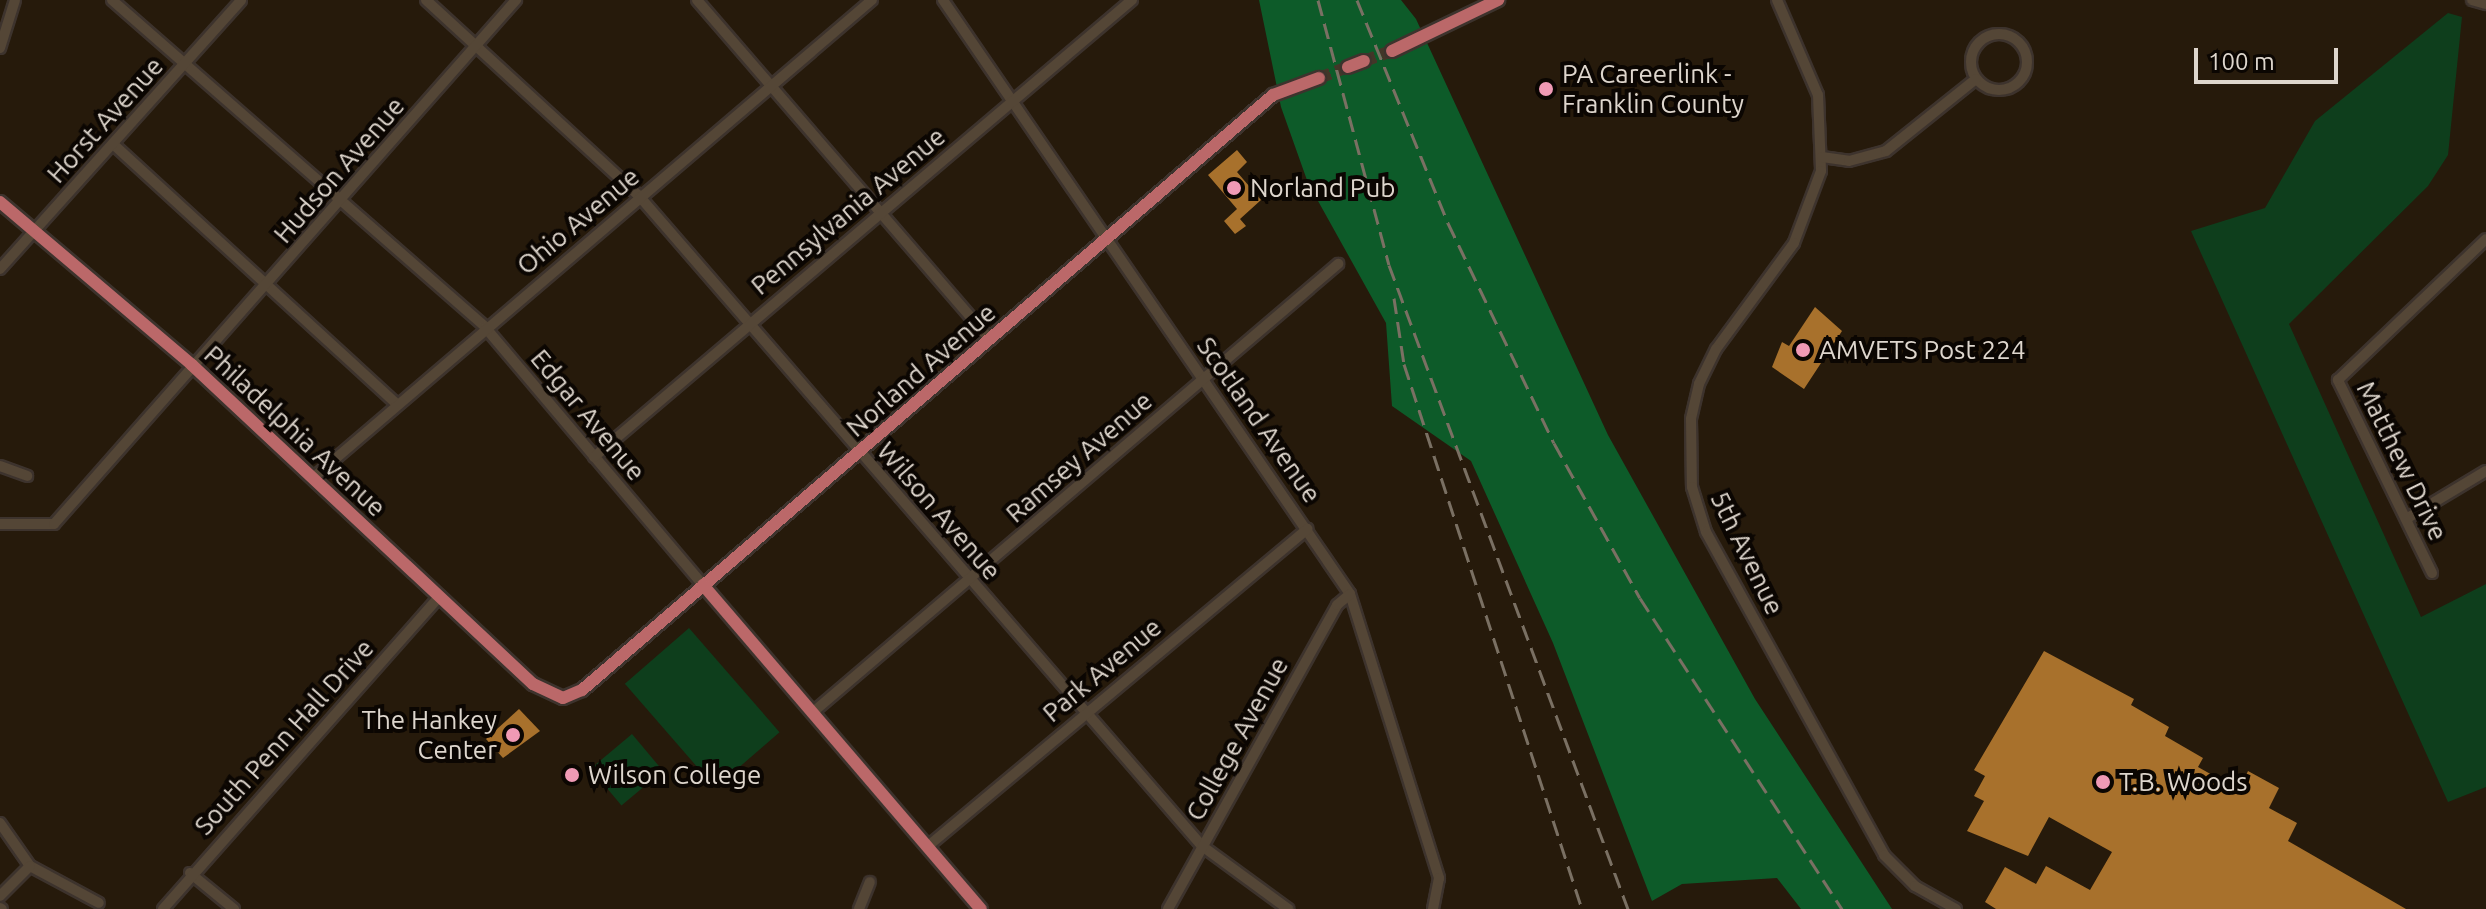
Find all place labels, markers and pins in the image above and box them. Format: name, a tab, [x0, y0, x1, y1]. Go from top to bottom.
place label: PA Careerlink - Franklin County	[1562, 58, 1744, 120]
marker: PA Careerlink - Franklin County	[1537, 80, 1555, 98]
place label: Norland Pub	[1250, 172, 1395, 204]
marker: Norland Pub	[1225, 179, 1243, 197]
place label: AMVETS Post 224	[1819, 334, 2026, 366]
marker: AMVETS Post 224	[1794, 341, 1812, 359]
place label: The Hankey Center	[361, 704, 497, 766]
marker: The Hankey Center	[504, 726, 522, 744]
place label: Wilson College	[588, 759, 761, 791]
marker: Wilson College	[563, 766, 581, 784]
place label: T.B. Woods	[2119, 766, 2248, 798]
marker: T.B. Woods	[2094, 773, 2112, 791]

